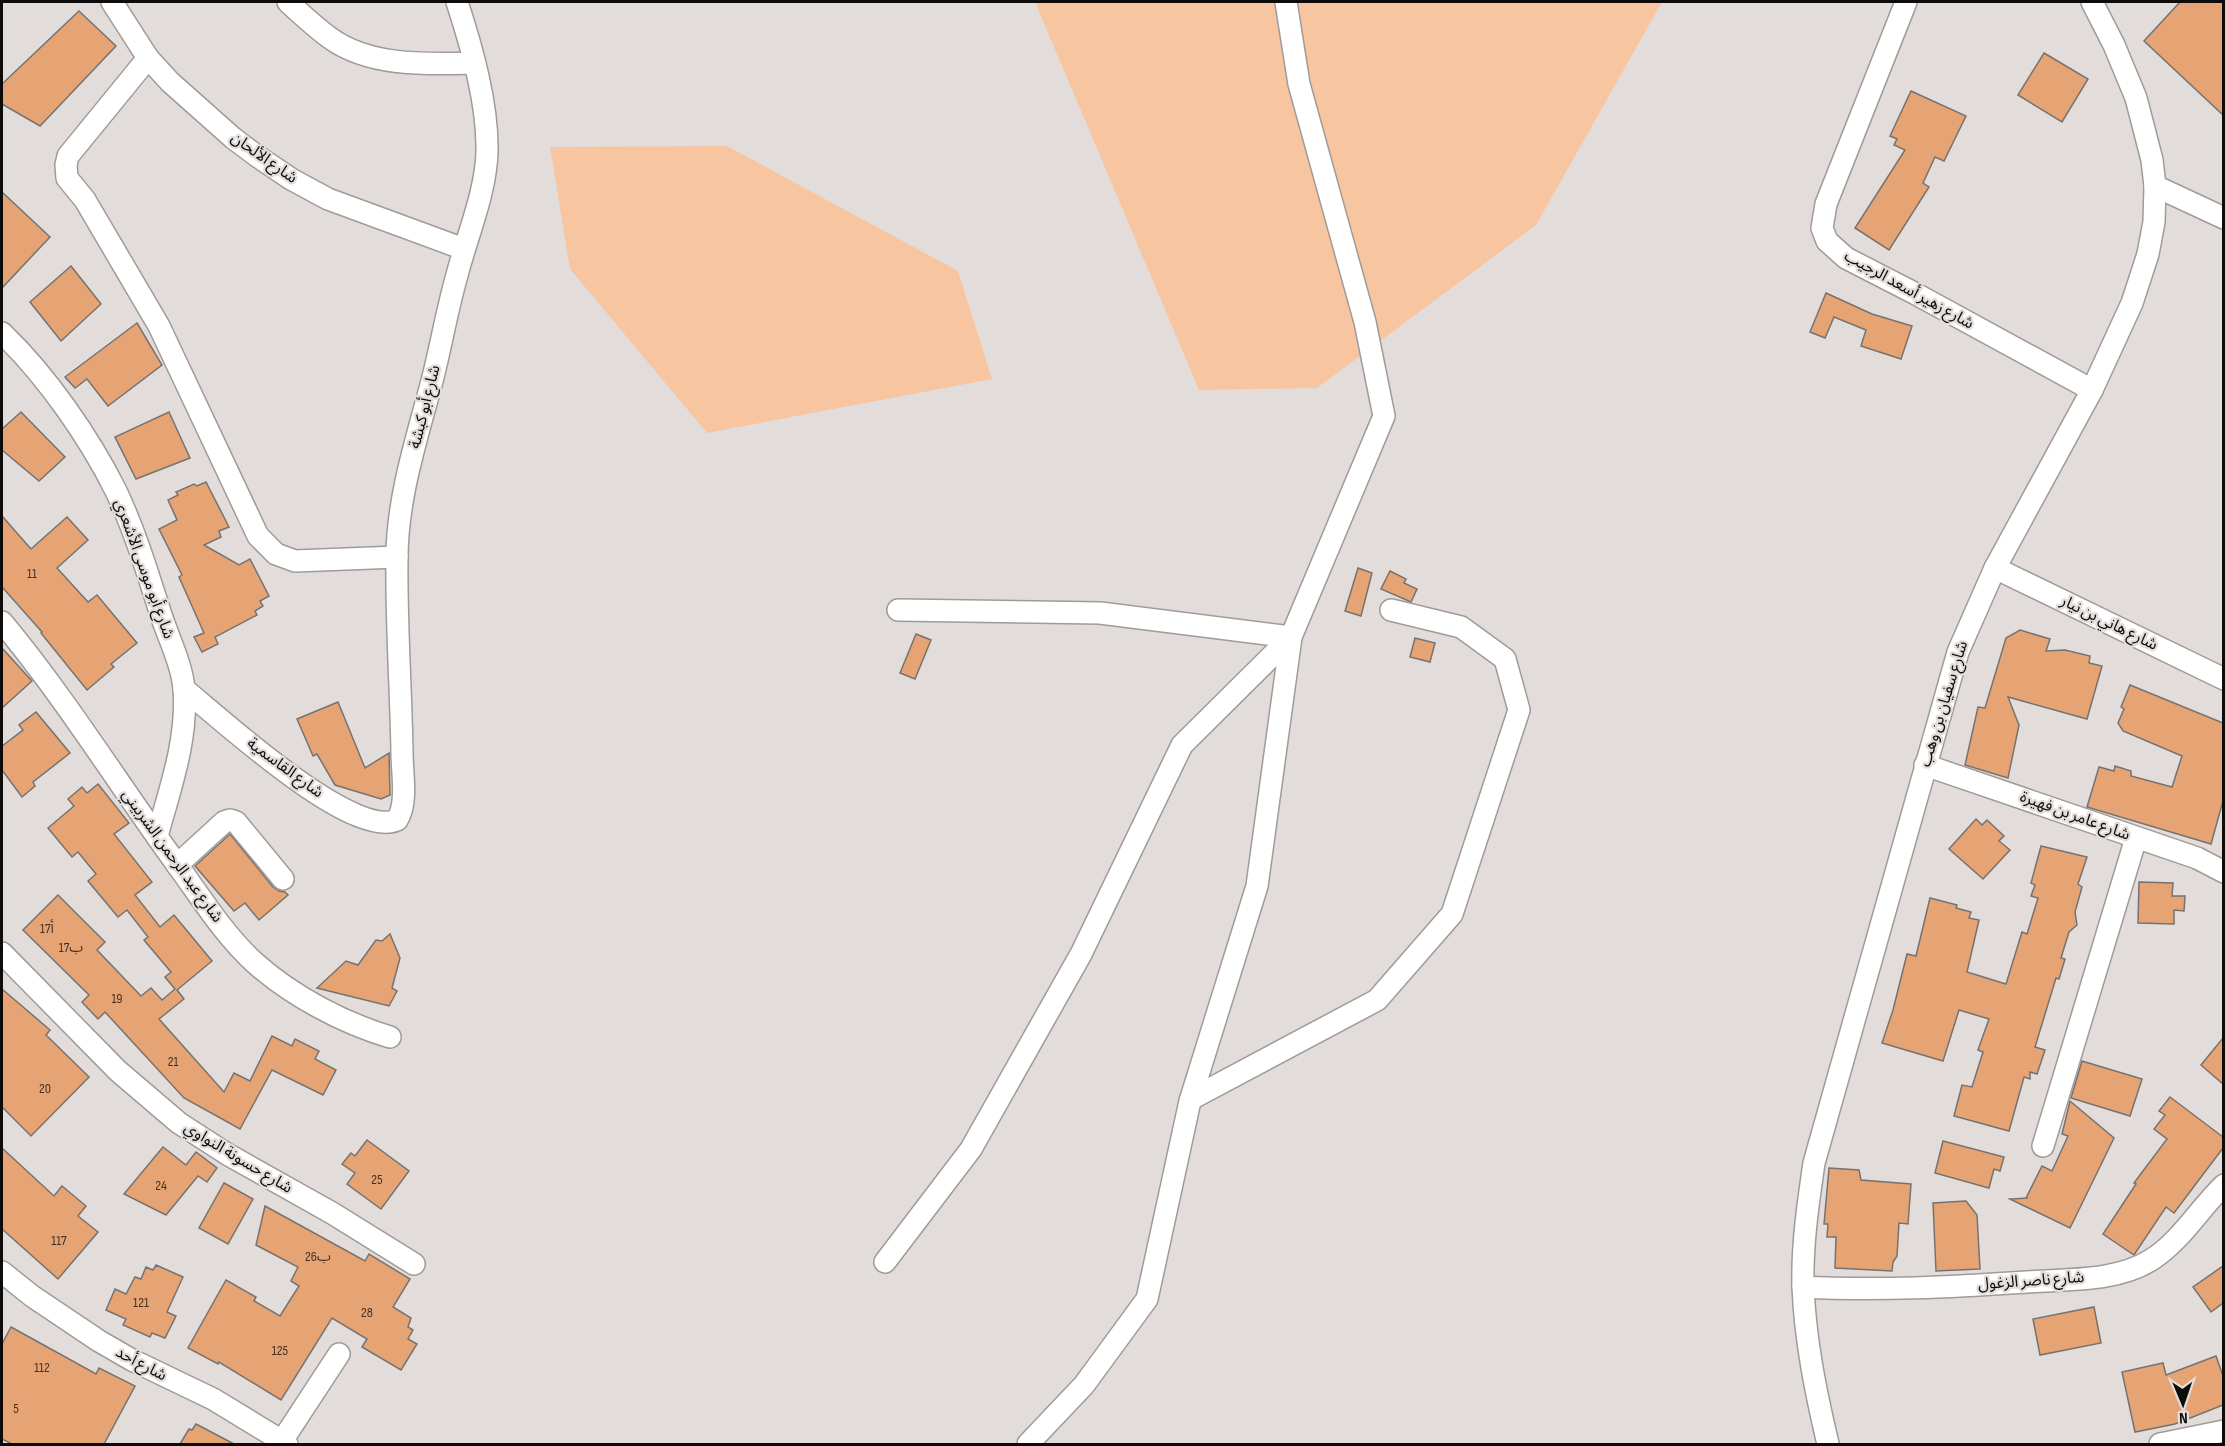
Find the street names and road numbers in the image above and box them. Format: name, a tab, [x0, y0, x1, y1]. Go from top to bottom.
street label: شارع الألحان	[226, 128, 301, 189]
street label: شارع زهير أسعد الرجيب	[1840, 246, 1978, 335]
street label: شارع أبو كبشة	[404, 363, 446, 451]
street label: شارع أبو موسى الأشعري	[108, 496, 179, 642]
street label: شارع هاني بن نيار	[2056, 591, 2161, 656]
street label: شارع سفيان بن وهب	[1916, 639, 1974, 770]
street label: شارع القاسمية	[242, 734, 327, 804]
street label: شارع عبد الرحمن الشربيني	[116, 786, 227, 927]
street label: شارع عامر بن فهيرة	[2017, 787, 2133, 847]
street label: شارع حسونة النواوي	[179, 1118, 296, 1200]
street label: شارع ناصر الزغول	[1977, 1268, 2085, 1296]
street label: شارع أحد	[111, 1342, 170, 1387]

